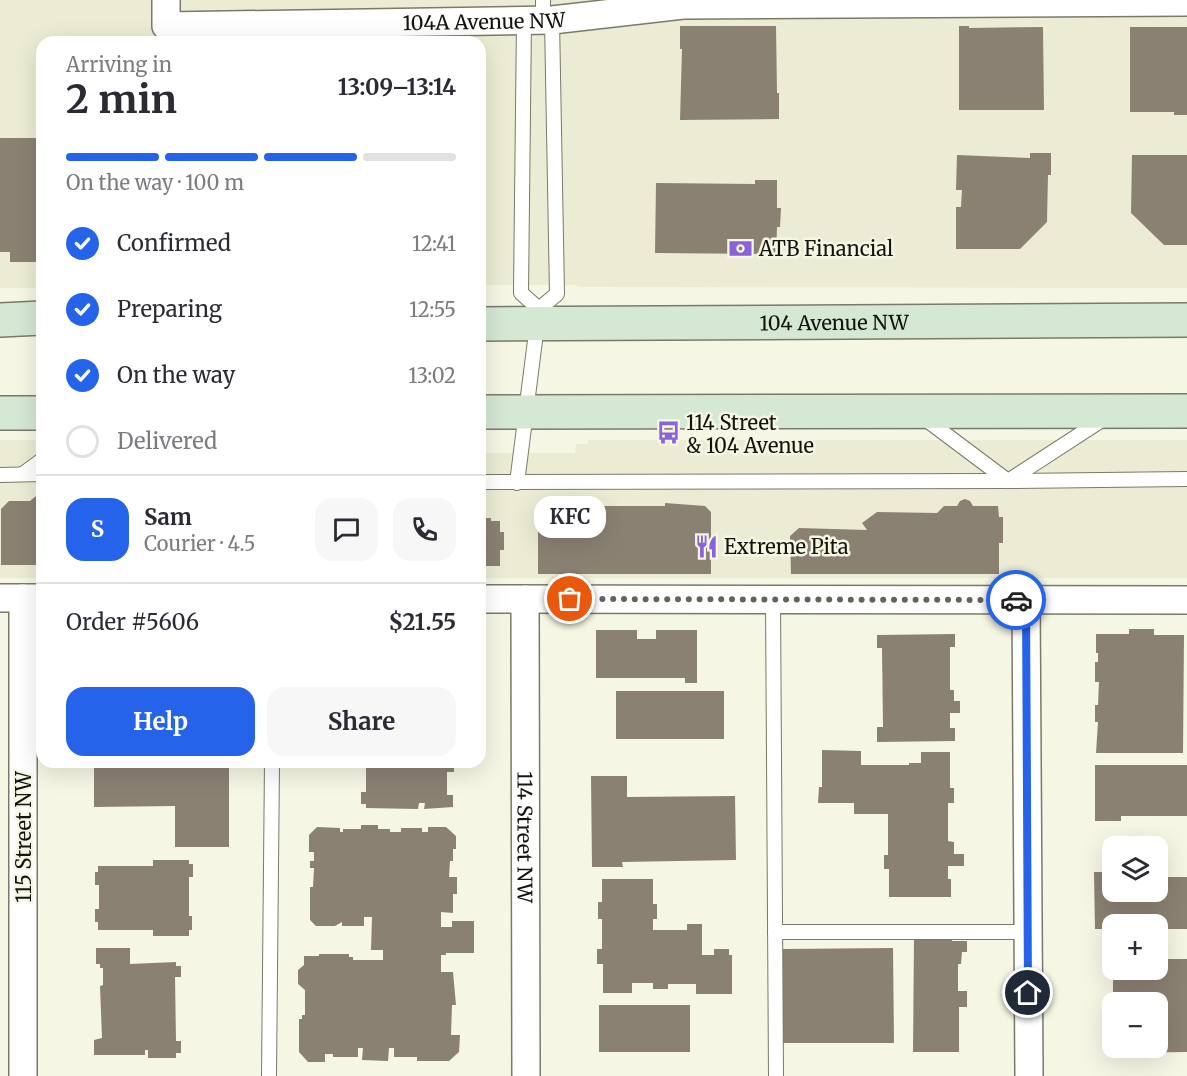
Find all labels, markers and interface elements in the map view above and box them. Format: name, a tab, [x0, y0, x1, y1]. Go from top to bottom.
street label: 104A Avenue NW	[402, 6, 568, 35]
text: Arriving in	[66, 52, 172, 77]
text: 13:09–13:14	[338, 73, 456, 101]
text: 2 min	[66, 75, 177, 124]
text: On the way · 100 m	[66, 170, 244, 195]
icon: check	[66, 227, 99, 260]
text: Confirmed	[117, 229, 231, 257]
text: 12:41	[412, 231, 456, 256]
bank icon: ATB Financial	[728, 235, 754, 261]
place label: ATB Financial	[758, 236, 893, 261]
icon: check	[66, 293, 99, 326]
text: Preparing	[117, 295, 222, 323]
text: 12:55	[409, 297, 456, 322]
street label: 104 Avenue NW	[759, 309, 910, 335]
icon: check	[66, 359, 99, 392]
text: On the way	[117, 361, 235, 389]
text: 13:02	[408, 363, 456, 388]
place label: 114 Street & 104 Avenue	[686, 410, 814, 458]
bus stop icon: 114 Street & 104 Avenue	[655, 420, 681, 446]
text: Delivered	[117, 427, 217, 455]
callout: KFC	[534, 497, 606, 539]
button: chat	[315, 498, 378, 561]
button: phone	[393, 498, 456, 561]
text: Sam	[144, 503, 192, 531]
text: KFC	[550, 504, 590, 529]
text: S	[91, 515, 104, 543]
text: Courier · 4.5	[144, 531, 256, 556]
restaurant icon: Extreme Pita	[693, 533, 719, 559]
place label: Extreme Pita	[724, 534, 849, 559]
courier	[986, 570, 1046, 630]
pin	[544, 573, 595, 624]
icon: bag	[553, 582, 586, 615]
icon: car	[1000, 584, 1033, 617]
text: Order #5606	[66, 608, 199, 636]
text: $21.55	[388, 608, 456, 636]
button: Help	[66, 687, 255, 756]
button: Share	[267, 687, 456, 756]
street label: 115 Street NW	[11, 770, 36, 903]
street label: 114 Street NW	[513, 771, 538, 904]
map controls	[1102, 836, 1168, 1058]
button: layers	[1102, 836, 1168, 902]
button: +	[1102, 914, 1168, 980]
pin	[1002, 967, 1053, 1018]
icon: home	[1011, 976, 1044, 1009]
button: −	[1102, 992, 1168, 1058]

